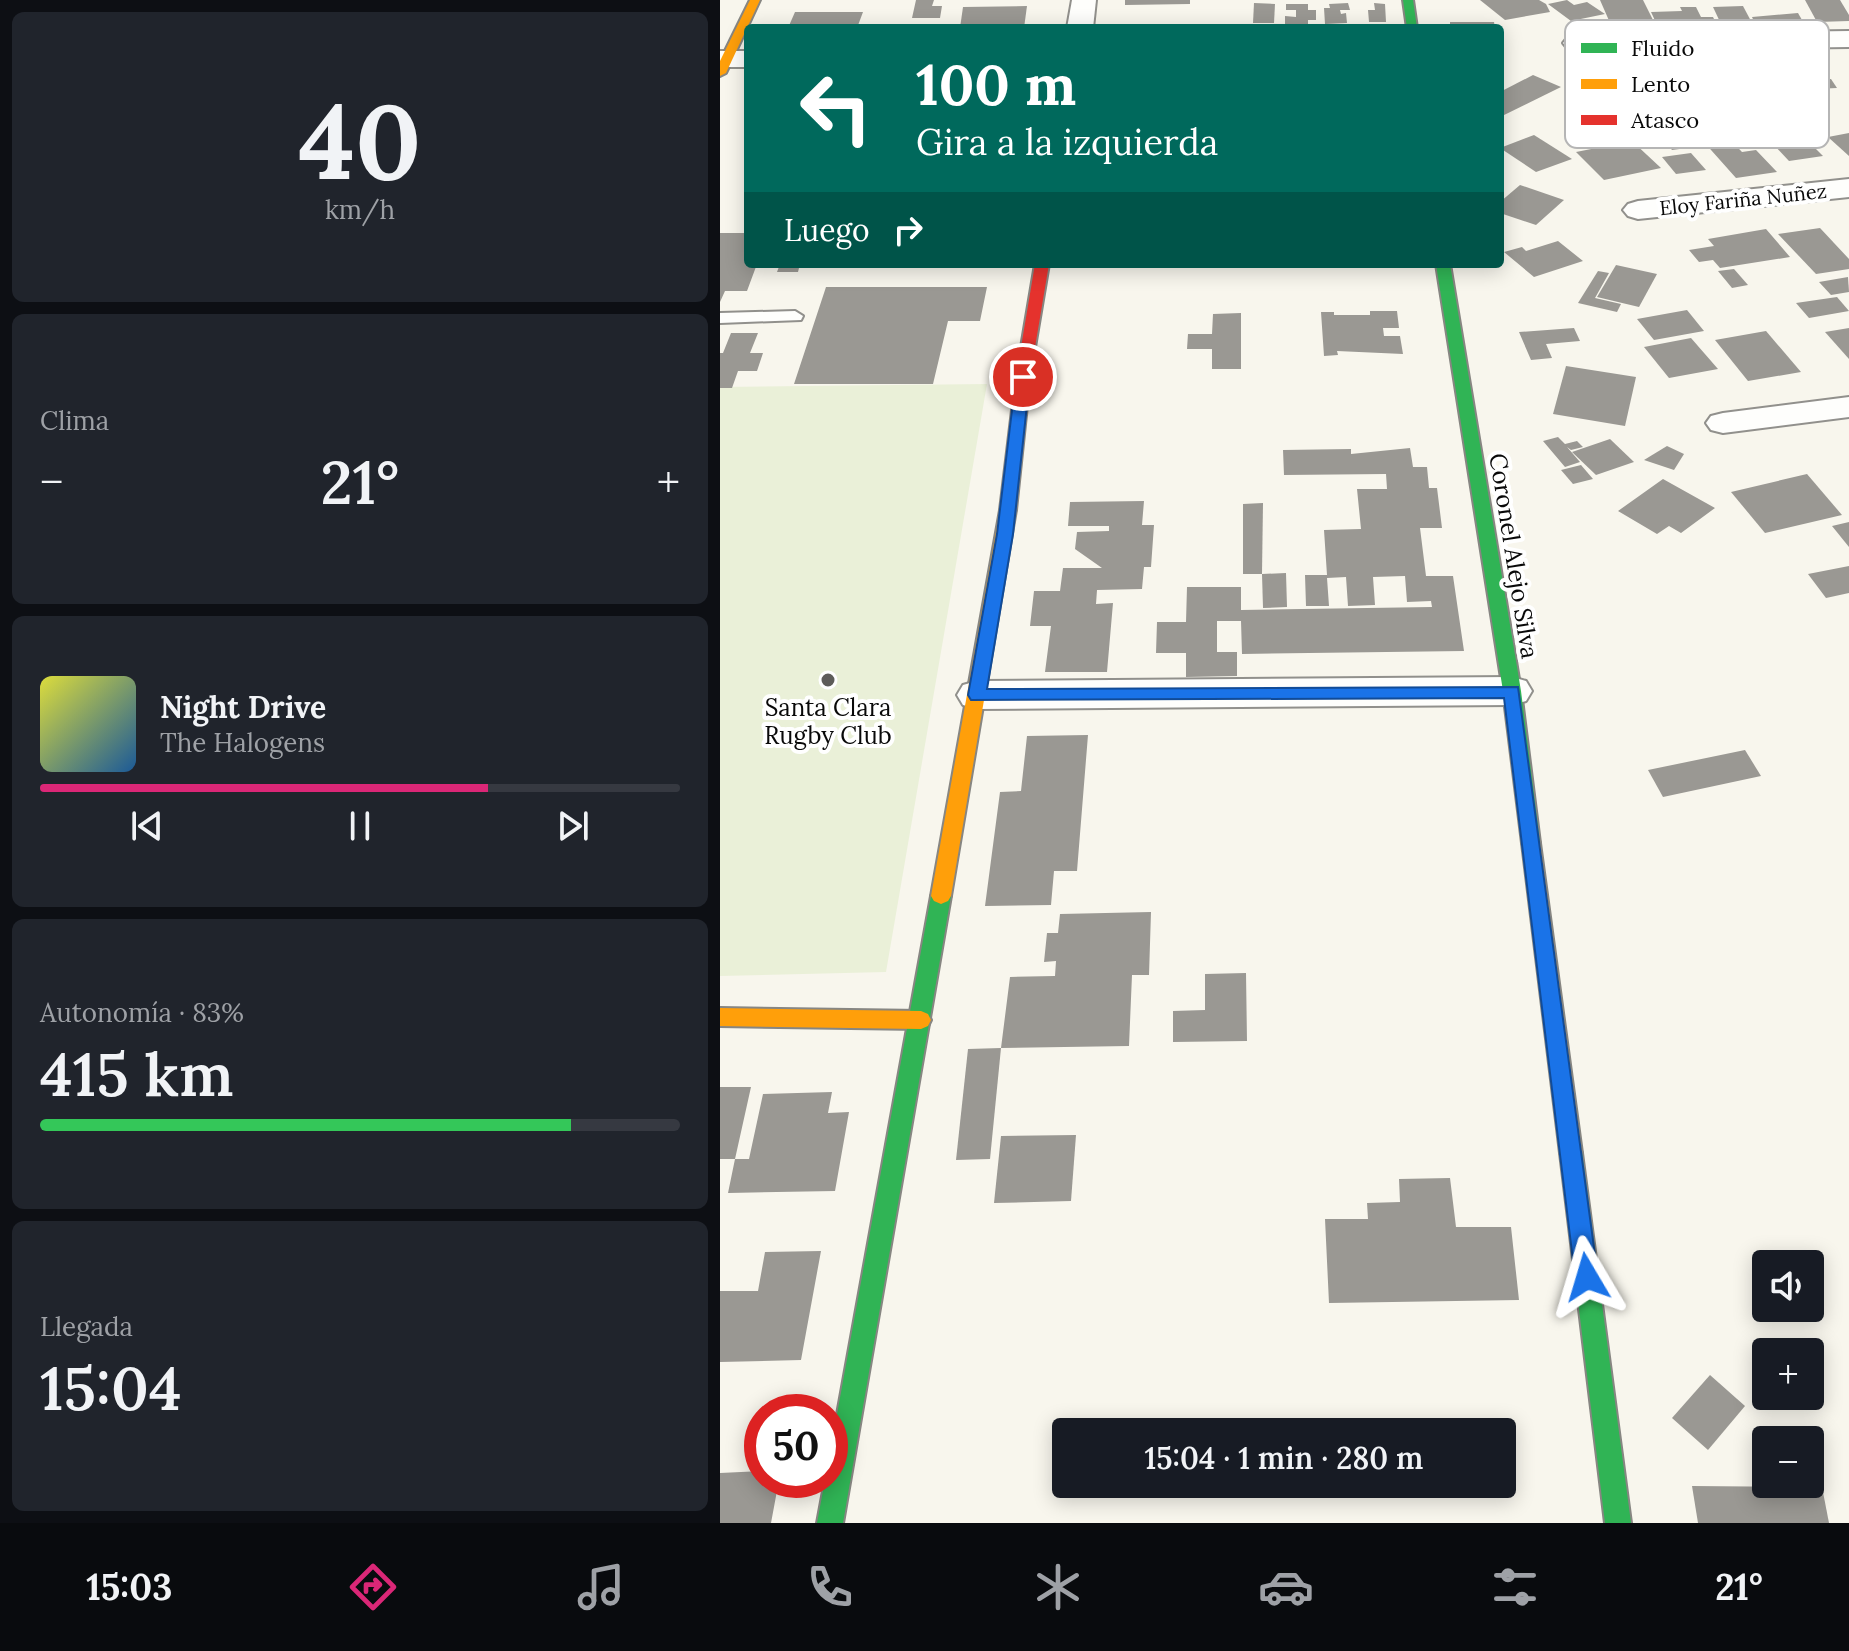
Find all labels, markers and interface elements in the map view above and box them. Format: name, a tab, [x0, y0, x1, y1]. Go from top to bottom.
legend	[1565, 20, 1829, 148]
text: Fluido	[1631, 34, 1694, 62]
text: 100 m	[916, 49, 1076, 120]
icon: left	[784, 56, 888, 160]
text: Lento	[1631, 70, 1690, 98]
text: 40	[298, 74, 422, 207]
text: Atasco	[1630, 106, 1699, 134]
text: Gira a la izquierda	[916, 119, 1218, 165]
street label: Eloy Fariña Nuñez	[1658, 178, 1828, 220]
text: km/h	[325, 193, 395, 226]
icon: right	[886, 208, 930, 252]
text: Luego	[784, 211, 870, 249]
pin	[989, 343, 1057, 411]
icon: arrive	[1001, 355, 1045, 399]
text: Clima	[40, 404, 109, 437]
text: 21°	[321, 444, 399, 520]
street label: Coronel Alejo Silva	[1482, 451, 1546, 661]
text: −	[40, 454, 63, 510]
text: +	[657, 454, 680, 510]
marker: Santa Clara Rugby Club	[819, 671, 837, 689]
text: Night Drive	[160, 688, 326, 726]
place label: Santa Clara Rugby Club	[764, 692, 892, 751]
text: The Halogens	[160, 726, 325, 759]
icon: previous	[125, 804, 169, 848]
icon: pause	[338, 804, 382, 848]
icon: next	[551, 804, 595, 848]
text: Autonomía · 83%	[40, 996, 244, 1029]
text: 415 km	[40, 1036, 234, 1112]
position arrow	[1545, 1235, 1629, 1319]
map controls	[1752, 1250, 1824, 1498]
button: sound	[1752, 1250, 1824, 1322]
text: Llegada	[40, 1310, 133, 1343]
button: +	[1752, 1338, 1824, 1410]
text: 15:04	[40, 1350, 182, 1426]
speed limit sign: 50	[744, 1394, 848, 1498]
button: −	[1752, 1426, 1824, 1498]
text: 15:04 · 1 min · 280 m	[1145, 1439, 1423, 1477]
icon: directions	[345, 1559, 401, 1615]
icon: music	[573, 1559, 629, 1615]
icon: phone	[802, 1559, 858, 1615]
icon: climate	[1030, 1559, 1086, 1615]
icon: car	[1258, 1559, 1314, 1615]
icon: filters	[1487, 1559, 1543, 1615]
text: 15:03	[86, 1564, 172, 1610]
text: 21°	[1715, 1564, 1763, 1610]

